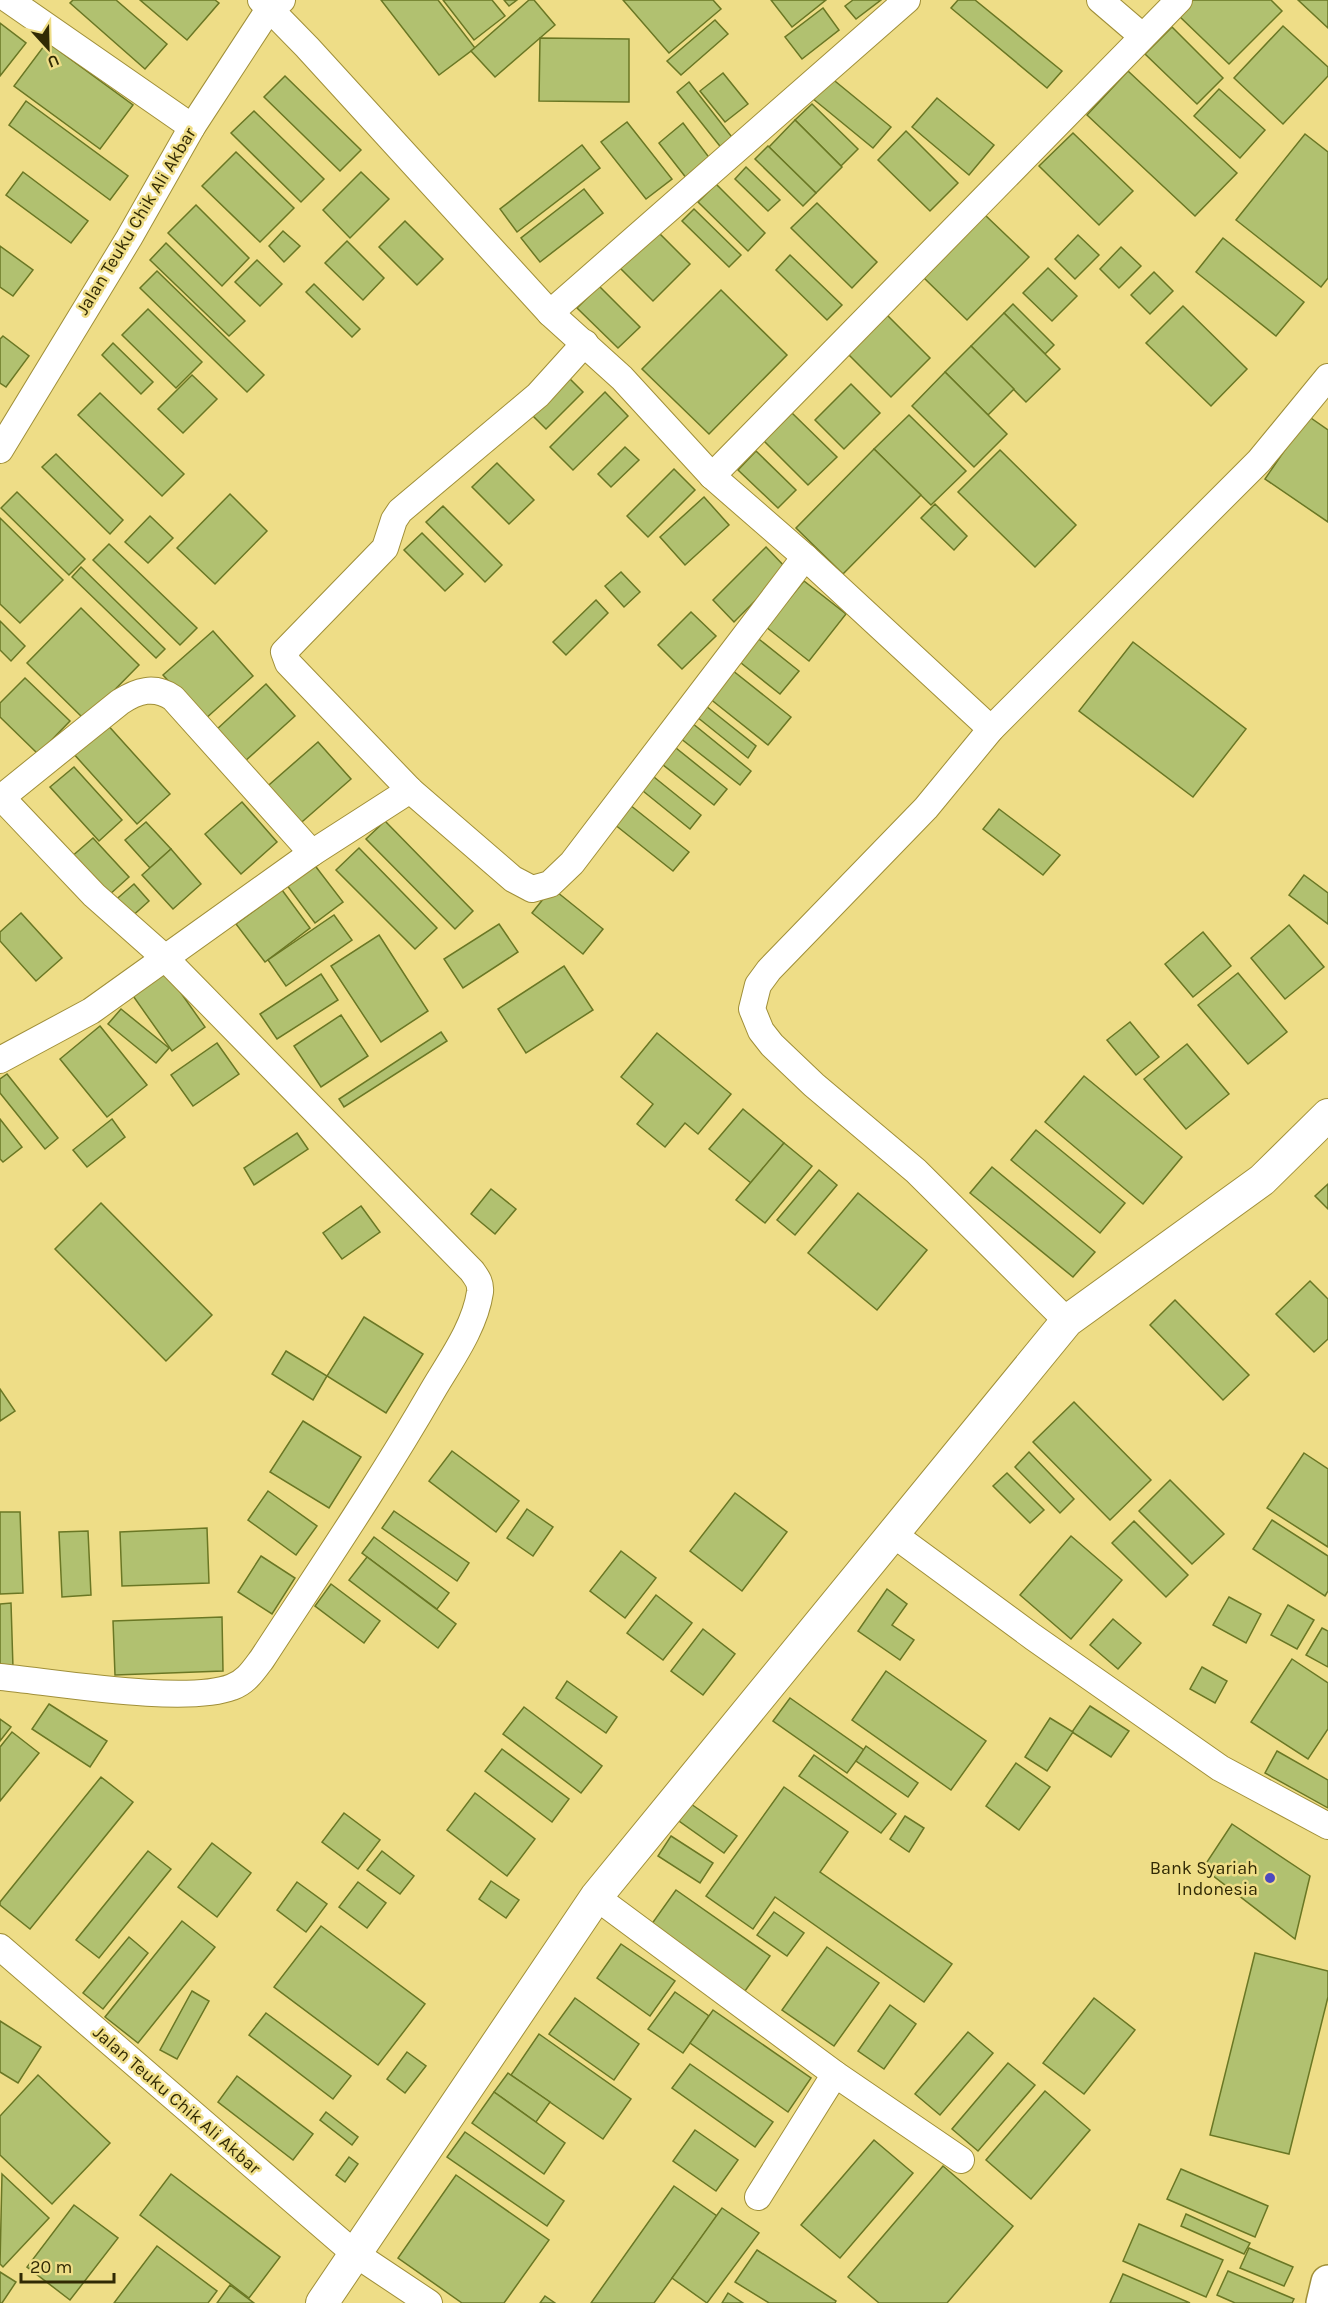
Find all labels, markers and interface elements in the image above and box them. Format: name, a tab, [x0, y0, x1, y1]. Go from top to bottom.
north arrow	[18, 18, 78, 78]
text: U	[45, 51, 62, 72]
street label: Jalan Teuku Chik Ali Akbar	[71, 123, 201, 319]
place label: Bank Syariah Indonesia	[1150, 1857, 1258, 1900]
marker: Bank Syariah Indonesia	[1263, 1871, 1277, 1885]
street label: Jalan Teuku Chik Ali Akbar	[89, 2021, 266, 2179]
scale bar	[21, 2246, 114, 2284]
text: 20 m	[30, 2256, 72, 2278]

